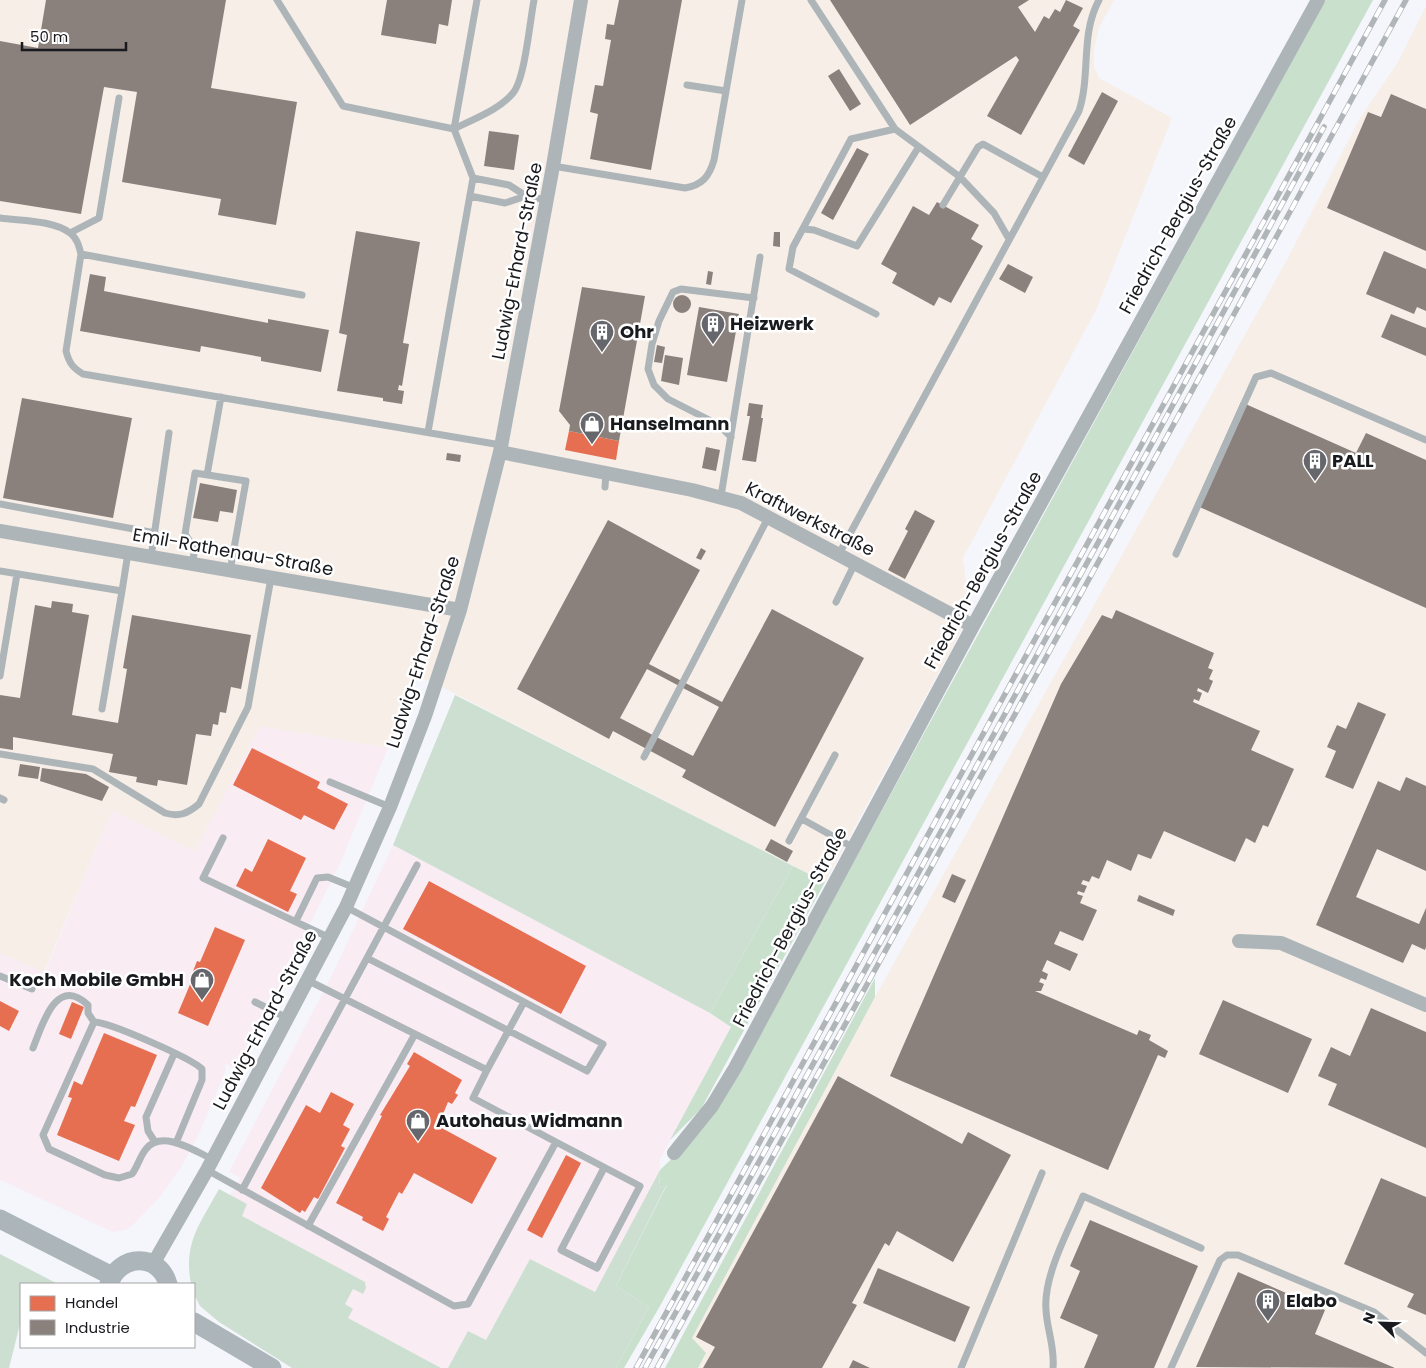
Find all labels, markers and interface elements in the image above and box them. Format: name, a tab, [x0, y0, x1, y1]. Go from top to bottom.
scale bar	[22, 20, 126, 52]
text: 50 m	[30, 26, 68, 47]
street label: Friedrich-Bergius-Straße	[1113, 111, 1243, 318]
street label: Ludwig-Erhard-Straße	[485, 160, 548, 362]
building icon: Heizwerk	[700, 311, 726, 345]
place label: Heizwerk	[730, 311, 815, 336]
building icon: Ohr	[589, 319, 615, 353]
place label: Ohr	[620, 319, 654, 344]
shop icon: Hanselmann	[579, 411, 605, 445]
place label: Hanselmann	[610, 411, 730, 436]
building icon: PALL	[1302, 448, 1328, 482]
place label: PALL	[1332, 448, 1374, 473]
street label: Friedrich-Bergius-Straße	[918, 466, 1048, 673]
street label: Kraftwerkstraße	[741, 475, 879, 562]
street label: Emil-Rathenau-Straße	[131, 522, 335, 581]
street label: Ludwig-Erhard-Straße	[380, 553, 465, 751]
street label: Friedrich-Bergius-Straße	[726, 823, 853, 1031]
street label: Ludwig-Erhard-Straße	[206, 925, 323, 1114]
place label: Koch Mobile GmbH	[9, 967, 184, 992]
shop icon: Koch Mobile GmbH	[189, 967, 215, 1001]
shop icon: Autohaus Widmann	[405, 1108, 431, 1142]
place label: Autohaus Widmann	[436, 1108, 623, 1133]
legend	[20, 1283, 195, 1348]
building icon: Elabo	[1255, 1288, 1281, 1322]
place label: Elabo	[1286, 1288, 1337, 1313]
text: Handel	[65, 1292, 118, 1313]
north arrow	[1356, 1298, 1406, 1348]
text: N	[1358, 1309, 1380, 1327]
text: Industrie	[65, 1317, 130, 1338]

